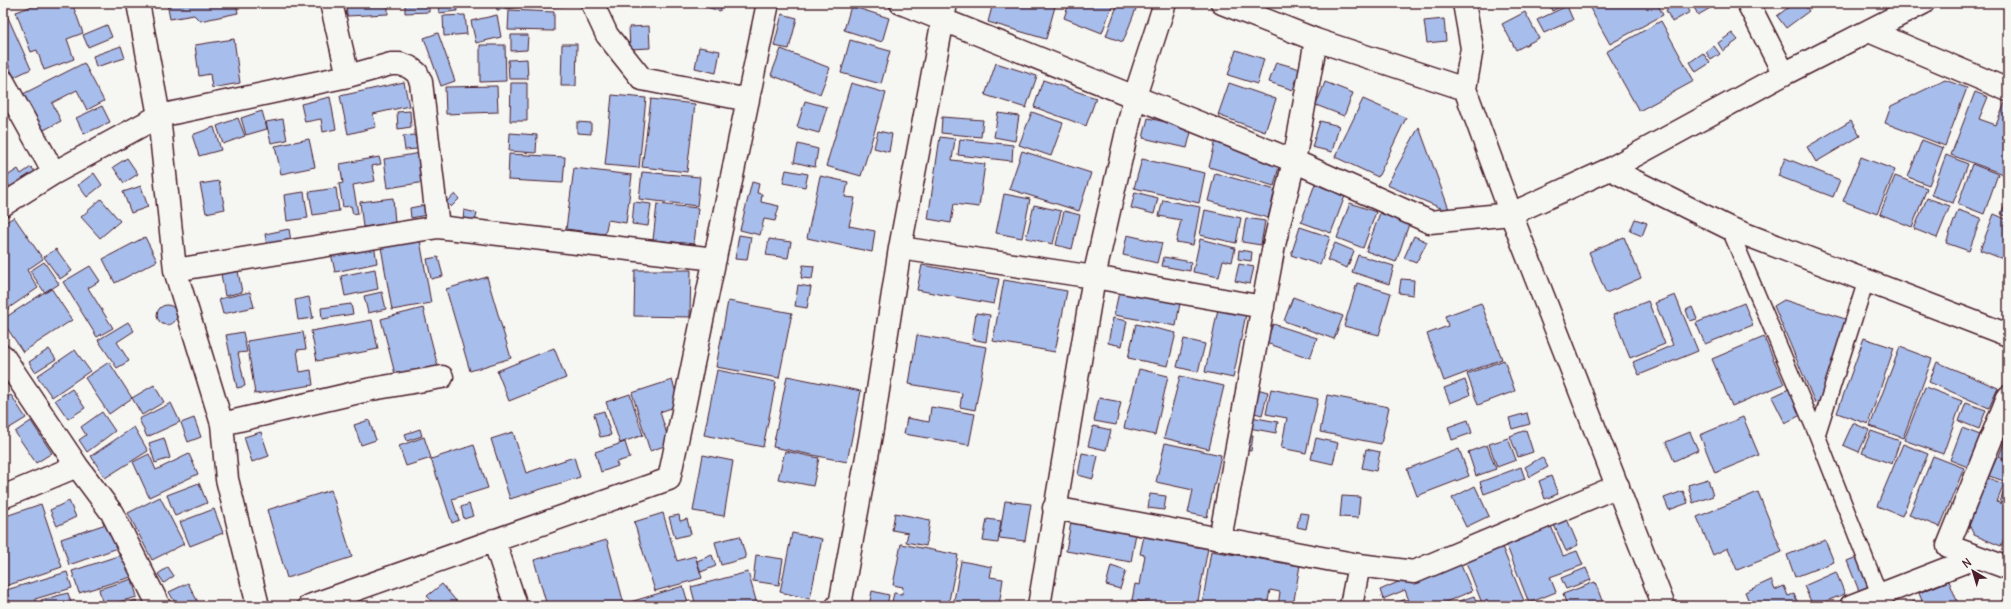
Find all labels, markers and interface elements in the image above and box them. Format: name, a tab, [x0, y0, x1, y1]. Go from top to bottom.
north arrow	[1953, 551, 1993, 591]
text: N	[1960, 555, 1974, 571]

